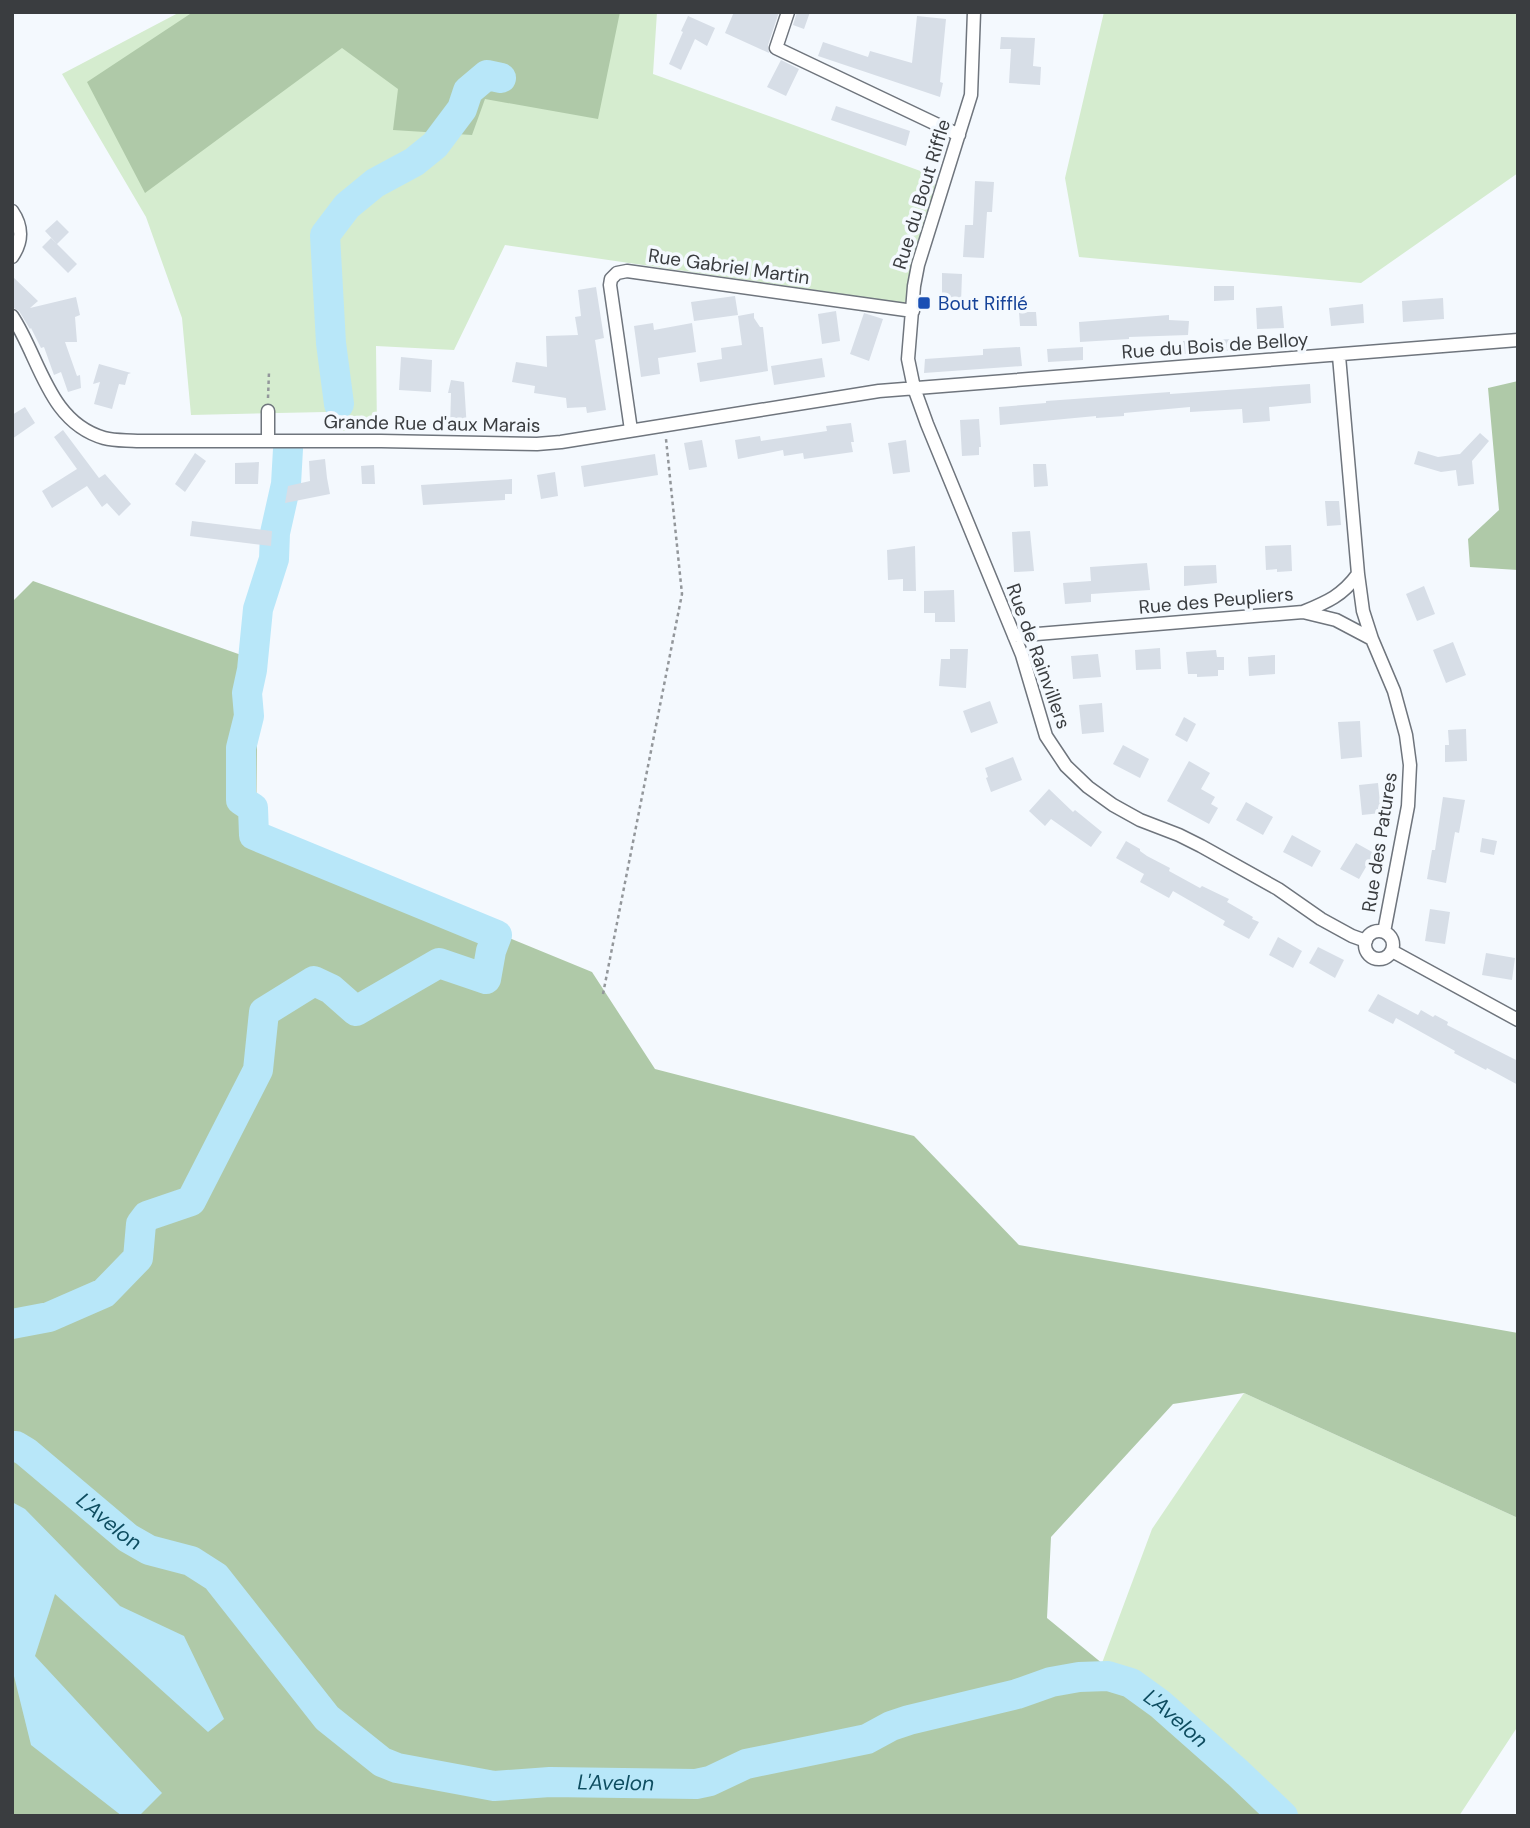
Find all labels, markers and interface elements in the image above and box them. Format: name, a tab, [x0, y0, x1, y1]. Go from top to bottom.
street label: Rue du Bout Riffle	[887, 116, 956, 272]
street label: Rue Gabriel Martin	[647, 243, 811, 290]
place label: Bout Rifflé	[938, 291, 1028, 316]
marker: Bout Rifflé	[916, 295, 932, 311]
street label: Rue du Bois de Belloy	[1121, 326, 1310, 365]
street label: Grande Rue d'aux Marais	[323, 409, 541, 438]
street label: Rue de Rainvillers	[1001, 580, 1076, 732]
street label: Rue des Peupliers	[1137, 581, 1295, 620]
street label: Rue des Patures	[1356, 770, 1403, 914]
water label: L'Avelon	[70, 1486, 146, 1557]
water label: L'Avelon	[1138, 1683, 1214, 1754]
water label: L'Avelon	[577, 1768, 654, 1797]

